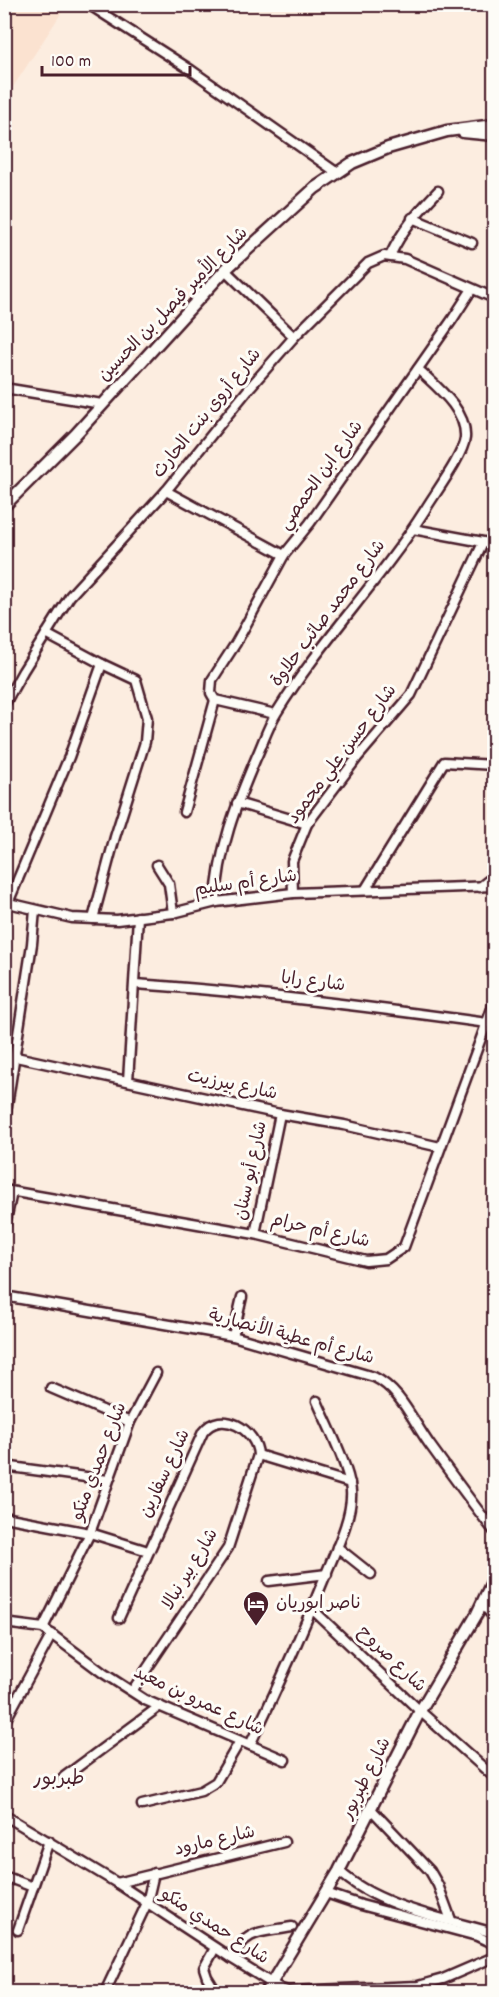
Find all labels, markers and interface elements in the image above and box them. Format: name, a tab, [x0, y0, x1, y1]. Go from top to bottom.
scale bar	[42, 39, 190, 77]
text: 100 m	[51, 50, 91, 75]
street label: شارع الأمير فيصل بن الحسين	[92, 221, 255, 388]
street label: شارع أروى بنت الحارث	[148, 344, 268, 484]
street label: شارع ابن الحمصي	[274, 416, 371, 536]
street label: شارع محمد صائب حلاوة	[265, 535, 393, 693]
street label: شارع حسن علي محمود	[282, 680, 405, 831]
street label: شارع أم سليم	[193, 864, 299, 904]
street label: شارع رابا	[279, 967, 347, 999]
street label: شارع بيرزيت	[185, 1064, 279, 1108]
street label: شارع أبو سنان	[229, 1119, 275, 1223]
street label: شارع أم حرام	[268, 1209, 372, 1255]
street label: شارع أم عطية الأنصارية	[205, 1302, 377, 1372]
street label: شارع حمدي منكو	[66, 1399, 134, 1526]
street label: شارع سفارين	[135, 1426, 197, 1522]
street label: شارع بير نبالا	[157, 1524, 225, 1616]
hotel icon: ناصر ابوريان	[241, 1589, 271, 1627]
place label: ناصر ابوريان	[276, 1592, 362, 1617]
street label: شارع صروح	[351, 1621, 431, 1699]
street label: شارع عمرو بن معبد	[129, 1661, 267, 1743]
street label: شارع طبربور	[335, 1734, 398, 1825]
district label: طبربور	[32, 1766, 85, 1794]
street label: شارع مارود	[172, 1821, 258, 1863]
street label: شارع حمدي منكو	[154, 1882, 273, 1972]

